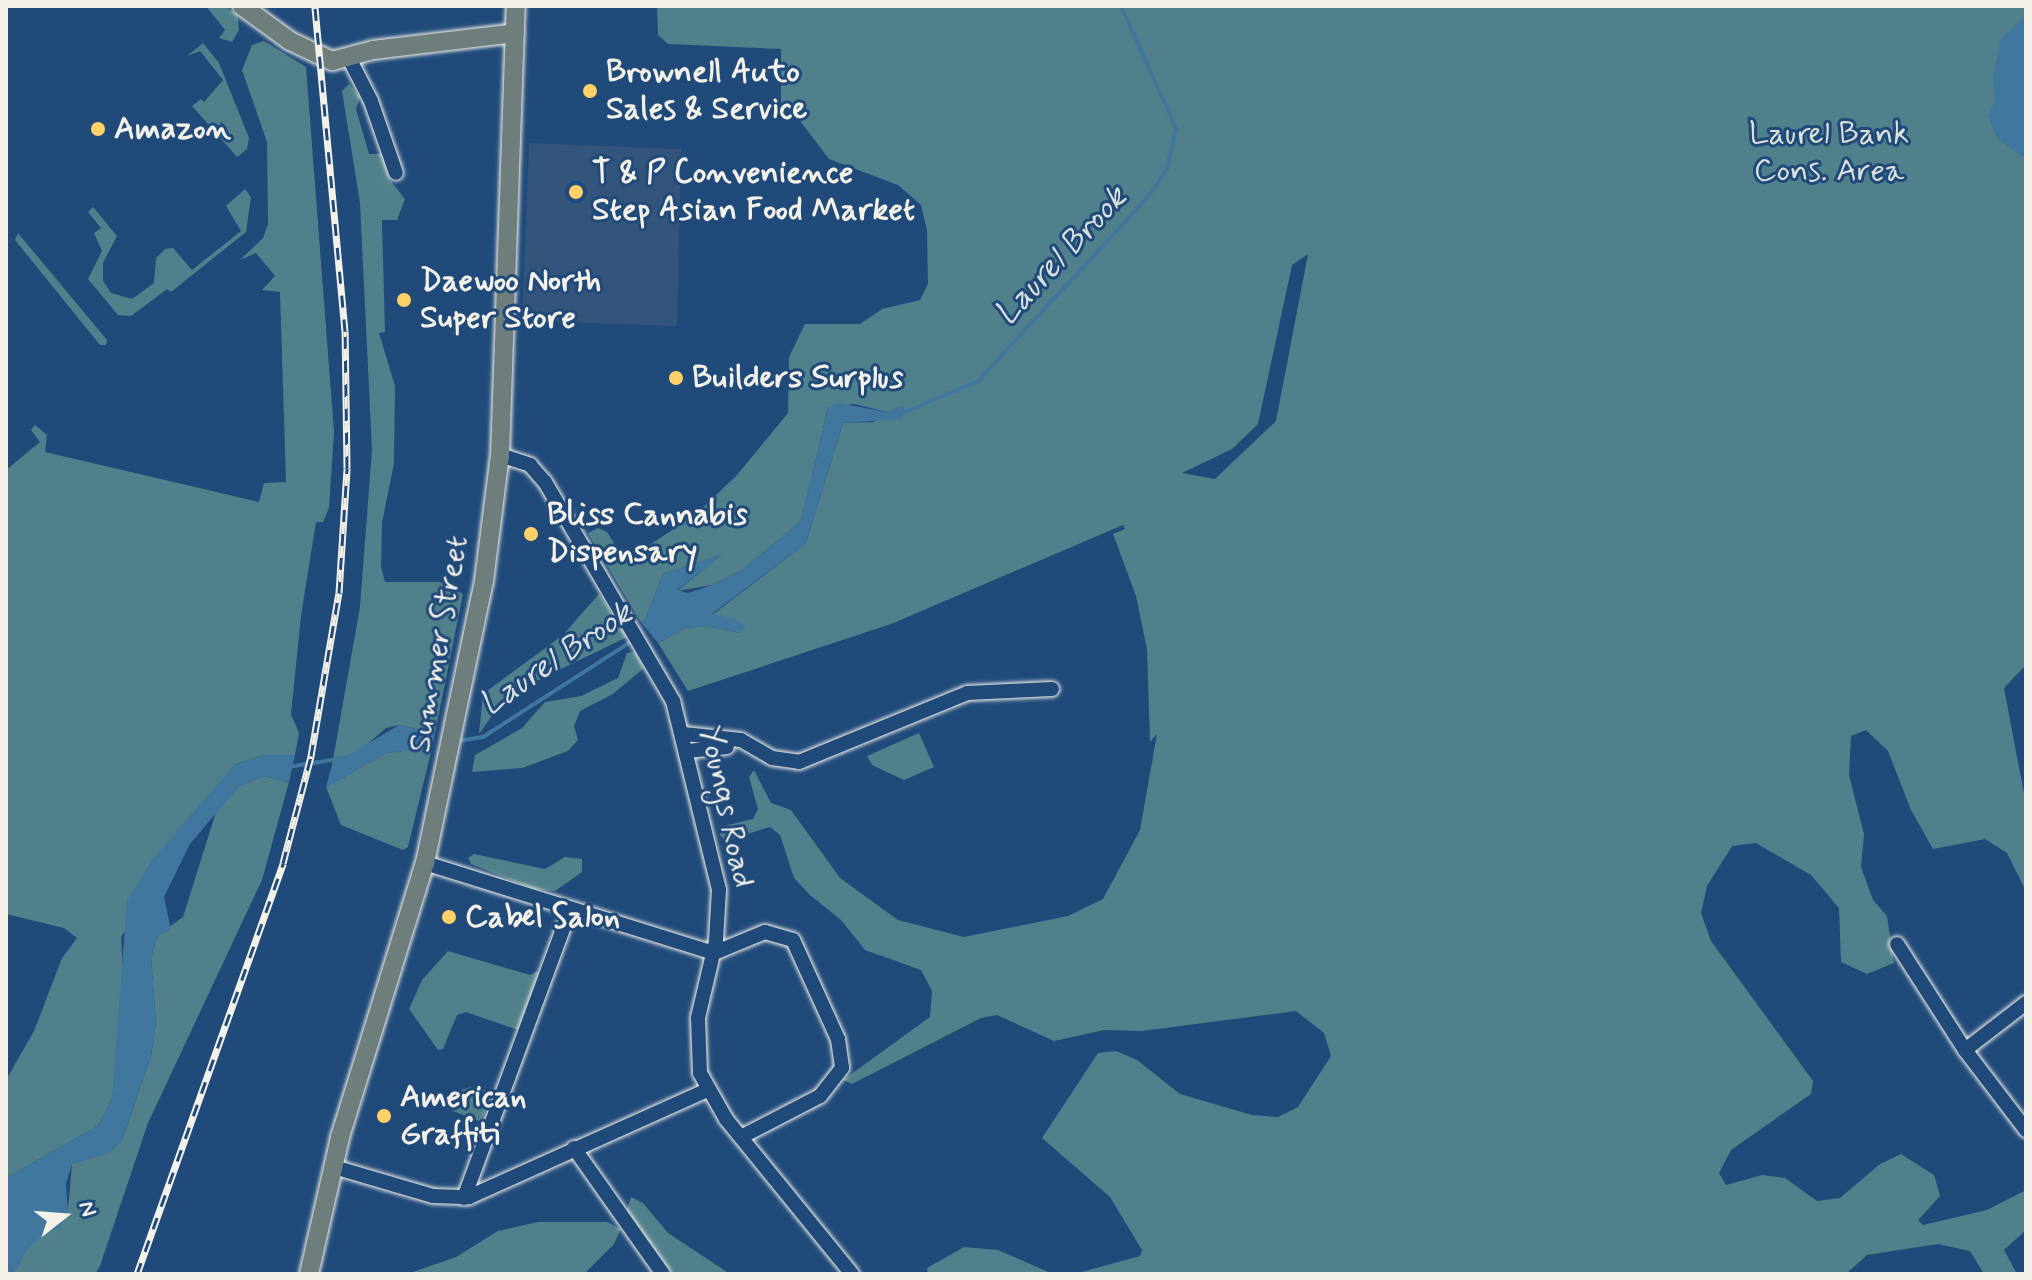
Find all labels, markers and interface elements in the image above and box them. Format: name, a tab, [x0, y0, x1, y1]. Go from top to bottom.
place label: Brownell Auto Sales & Service	[606, 54, 807, 129]
marker: Brownell Auto Sales & Service	[581, 82, 599, 100]
place label: Amazon	[114, 110, 231, 148]
park label: Laurel Bank Cons. Area	[1749, 116, 1909, 191]
marker: Amazon	[89, 120, 107, 138]
place label: T & P Convenience Step Asian Food Market	[592, 155, 922, 230]
water label: Laurel Brook	[986, 178, 1136, 334]
marker: T & P Convenience Step Asian Food Market	[567, 183, 585, 201]
place label: Daewoo North Super Store	[420, 263, 602, 338]
marker: Daewoo North Super Store	[395, 291, 413, 309]
place label: Builders Surplus	[692, 359, 904, 397]
marker: Builders Surplus	[667, 369, 685, 387]
place label: Bliss Cannabis Dispensary	[547, 497, 756, 572]
marker: Bliss Cannabis Dispensary	[522, 525, 540, 543]
street label: Summer Street	[401, 530, 477, 758]
water label: Laurel Brook	[472, 593, 640, 725]
street label: Youngs Road	[690, 722, 762, 892]
place label: Cabel Salon	[465, 898, 632, 936]
marker: Cabel Salon	[440, 908, 458, 926]
place label: American Graffiti	[400, 1079, 527, 1154]
marker: American Graffiti	[375, 1107, 393, 1125]
north arrow	[24, 1176, 104, 1256]
text: N	[71, 1198, 102, 1220]

